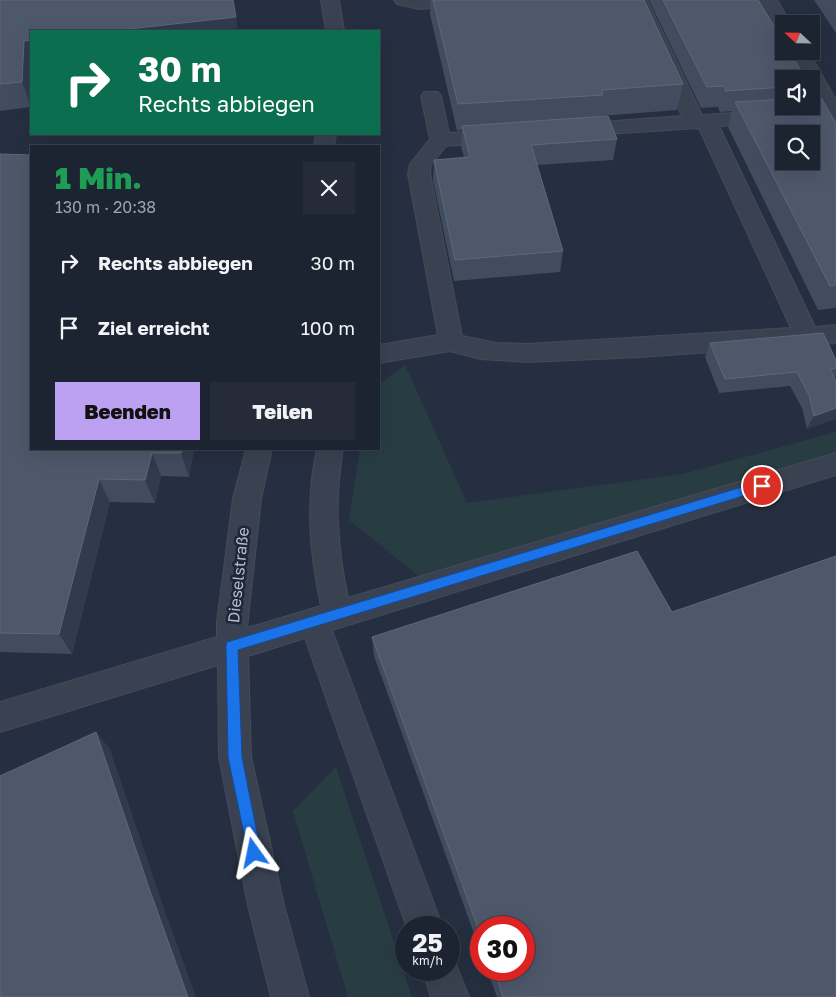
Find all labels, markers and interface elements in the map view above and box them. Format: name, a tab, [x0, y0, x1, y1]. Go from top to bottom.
north arrow	[775, 15, 820, 60]
map controls	[775, 15, 820, 170]
text: 30 m	[138, 48, 221, 90]
icon: right	[55, 50, 120, 115]
button: sound	[775, 70, 820, 115]
text: Rechts abbiegen	[138, 90, 315, 117]
button: search	[775, 125, 820, 170]
text: 1 Min.	[55, 160, 142, 196]
button: close	[303, 162, 355, 214]
text: 130 m · 20:38	[55, 197, 156, 217]
icon: right	[55, 249, 83, 277]
text: Rechts abbiegen	[98, 251, 253, 274]
text: 30 m	[311, 251, 355, 274]
icon: arrive	[55, 314, 83, 342]
text: Ziel erreicht	[98, 316, 210, 339]
text: 100 m	[301, 316, 355, 339]
button: Beenden	[55, 382, 200, 440]
button: Teilen	[210, 382, 355, 440]
pin	[741, 465, 783, 507]
icon: arrive	[748, 472, 776, 500]
street label: Dieselstraße	[223, 526, 253, 624]
position arrow	[227, 826, 279, 878]
speed limit sign: 30	[470, 916, 535, 981]
text: 25	[412, 927, 443, 958]
text: km/h	[412, 953, 443, 968]

